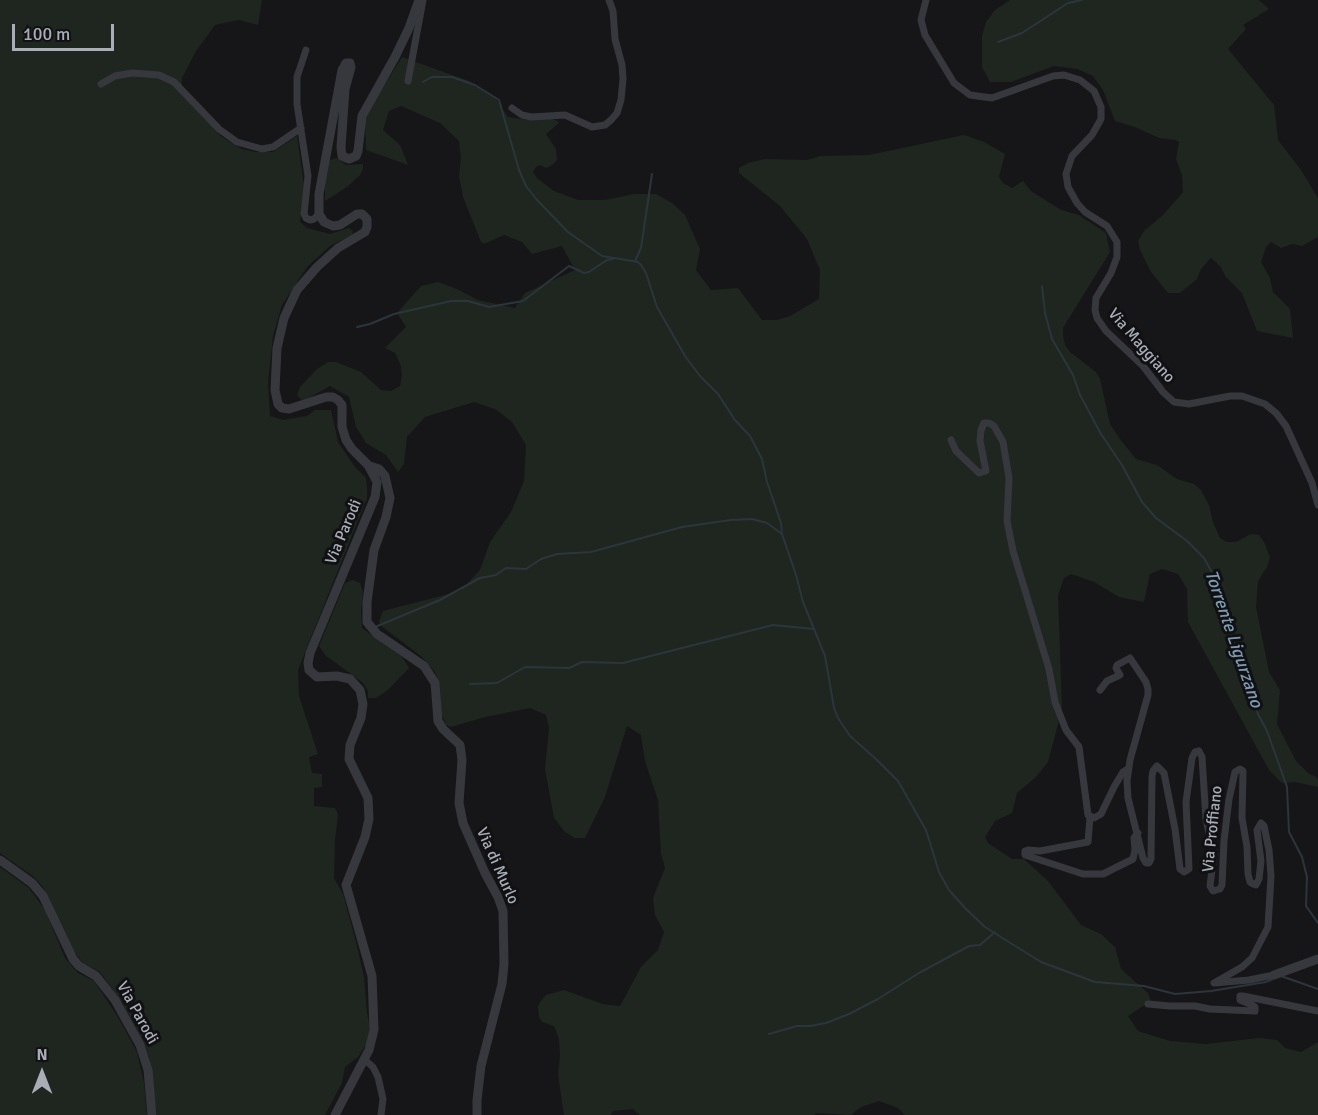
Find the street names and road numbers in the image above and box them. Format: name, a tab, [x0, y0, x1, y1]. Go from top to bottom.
street label: Via Maggiano	[1103, 305, 1179, 387]
street label: Via Parodi	[322, 497, 366, 567]
street label: Via Proffiano	[1199, 785, 1227, 873]
street label: Via di Murlo	[472, 825, 522, 907]
street label: Via Parodi	[112, 978, 162, 1048]

